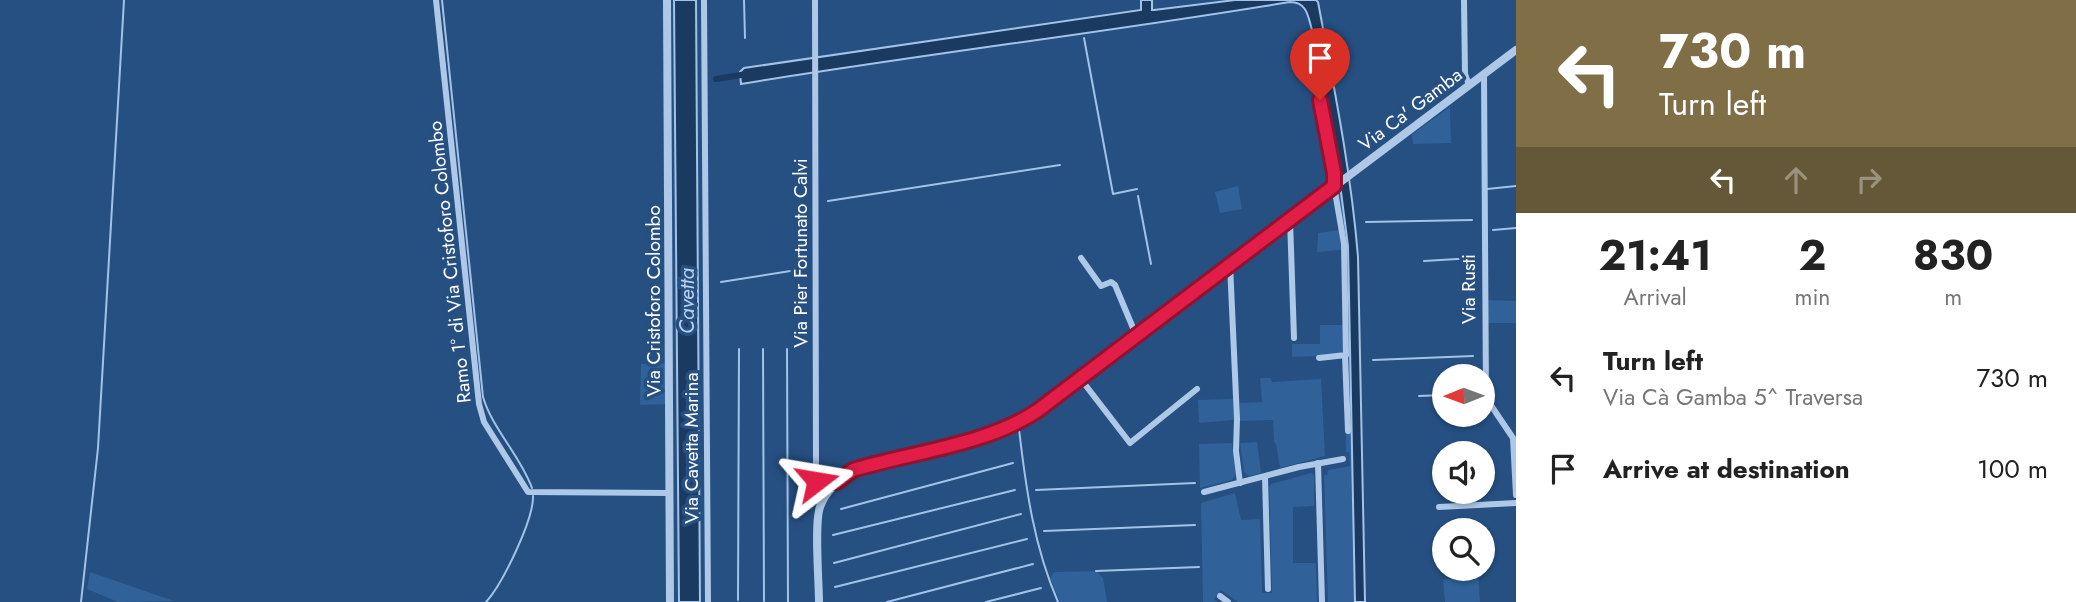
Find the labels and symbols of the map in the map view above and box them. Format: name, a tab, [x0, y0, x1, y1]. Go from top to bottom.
pin	[1290, 28, 1350, 100]
street label: Via Ca' Gamba	[1353, 61, 1468, 157]
street label: Ramo 1° di Via Cristoforo Colombo	[421, 120, 478, 404]
street label: Via Pier Fortunato Calvi	[787, 158, 814, 348]
street label: Via Cristoforo Colombo	[640, 205, 667, 397]
street label: Via Rusti	[1455, 254, 1482, 324]
water label: Cavetta	[672, 268, 702, 334]
north arrow	[1432, 364, 1494, 427]
street label: Via Cavetta Marina	[678, 372, 705, 524]
position arrow	[780, 444, 854, 518]

